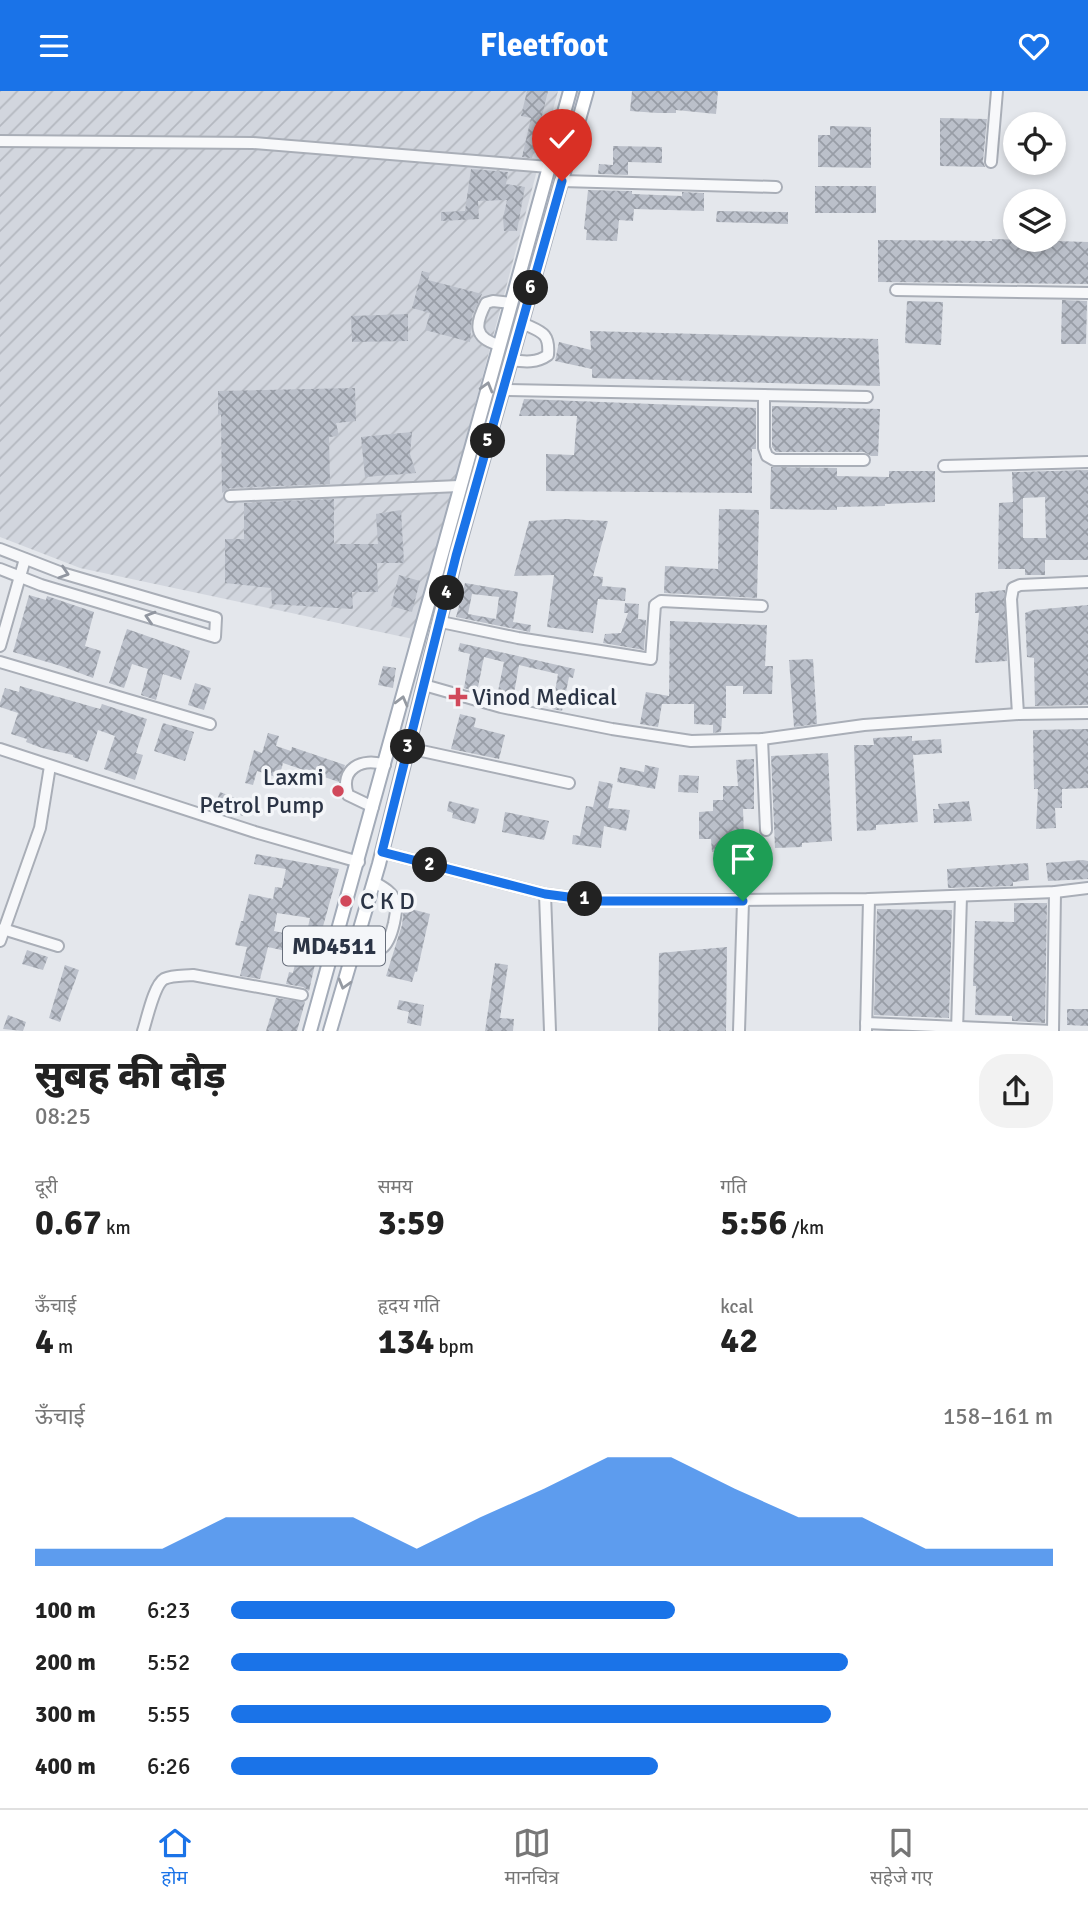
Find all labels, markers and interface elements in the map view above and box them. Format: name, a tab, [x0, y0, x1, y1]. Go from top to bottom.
text: Fleetfoot	[480, 26, 608, 65]
icon: menu	[35, 27, 73, 65]
icon: heart	[1015, 27, 1053, 65]
pin	[532, 109, 592, 181]
map controls	[1003, 112, 1066, 252]
button: locate	[1003, 112, 1066, 175]
icon: check	[543, 120, 581, 158]
button: layers	[1003, 189, 1066, 252]
pin: 6	[514, 271, 548, 305]
text: 6	[525, 275, 536, 299]
one-way arrow	[479, 381, 493, 393]
pin: 5	[470, 423, 505, 459]
text: 5	[482, 428, 493, 452]
one-way arrow	[57, 565, 70, 579]
pin: 4	[430, 575, 464, 611]
text: 4	[441, 580, 452, 604]
one-way arrow	[144, 611, 156, 626]
place label: Vinod Medical	[472, 682, 617, 712]
marker: Vinod Medical	[450, 689, 466, 705]
one-way arrow	[394, 695, 408, 707]
pin: 3	[390, 729, 426, 765]
text: 3	[402, 734, 413, 758]
place label: Laxmi Petrol Pump	[199, 762, 324, 820]
marker: Laxmi Petrol Pump	[330, 783, 346, 799]
pin	[713, 829, 773, 901]
icon: arrive	[724, 840, 762, 878]
pin: 2	[412, 847, 448, 883]
text: 2	[424, 852, 435, 876]
pin: 1	[568, 881, 602, 917]
place label: C K D	[360, 886, 415, 916]
text: 1	[579, 886, 590, 910]
marker: C K D	[338, 893, 354, 909]
road number: MD4511	[283, 926, 385, 965]
one-way arrow	[337, 978, 352, 990]
text: सुबह की दौड़	[35, 1052, 226, 1099]
button: share	[979, 1054, 1053, 1128]
text: 08:25	[35, 1102, 91, 1131]
text: दूरी	[35, 1175, 58, 1199]
text: समय	[378, 1175, 413, 1199]
text: गति	[720, 1175, 747, 1199]
text: 0.67	[35, 1201, 102, 1244]
text: 3:59	[378, 1201, 445, 1244]
text: 5:56	[720, 1201, 787, 1244]
text: km	[102, 1216, 131, 1240]
text: /km	[787, 1216, 824, 1240]
text: ऊँचाई	[35, 1294, 76, 1318]
text: हृदय गति	[378, 1294, 440, 1318]
text: kcal	[720, 1295, 754, 1319]
text: 42	[720, 1319, 758, 1362]
text: 4	[35, 1320, 54, 1363]
text: 134	[378, 1320, 434, 1363]
text: m	[54, 1335, 73, 1359]
text: bpm	[434, 1335, 474, 1359]
text: ऊँचाई	[35, 1402, 85, 1431]
text: 158–161 m	[943, 1402, 1053, 1431]
text: 100 m	[35, 1596, 96, 1625]
text: 6:23	[147, 1596, 190, 1625]
text: 200 m	[35, 1648, 96, 1677]
text: 5:52	[147, 1648, 190, 1677]
text: 300 m	[35, 1700, 96, 1729]
text: 5:55	[147, 1700, 190, 1729]
text: 400 m	[35, 1752, 96, 1781]
text: 6:26	[147, 1752, 190, 1781]
tab: होम	[156, 1824, 194, 1892]
tab: मानचित्र	[505, 1824, 559, 1892]
tab: सहेजे गए	[870, 1824, 932, 1892]

